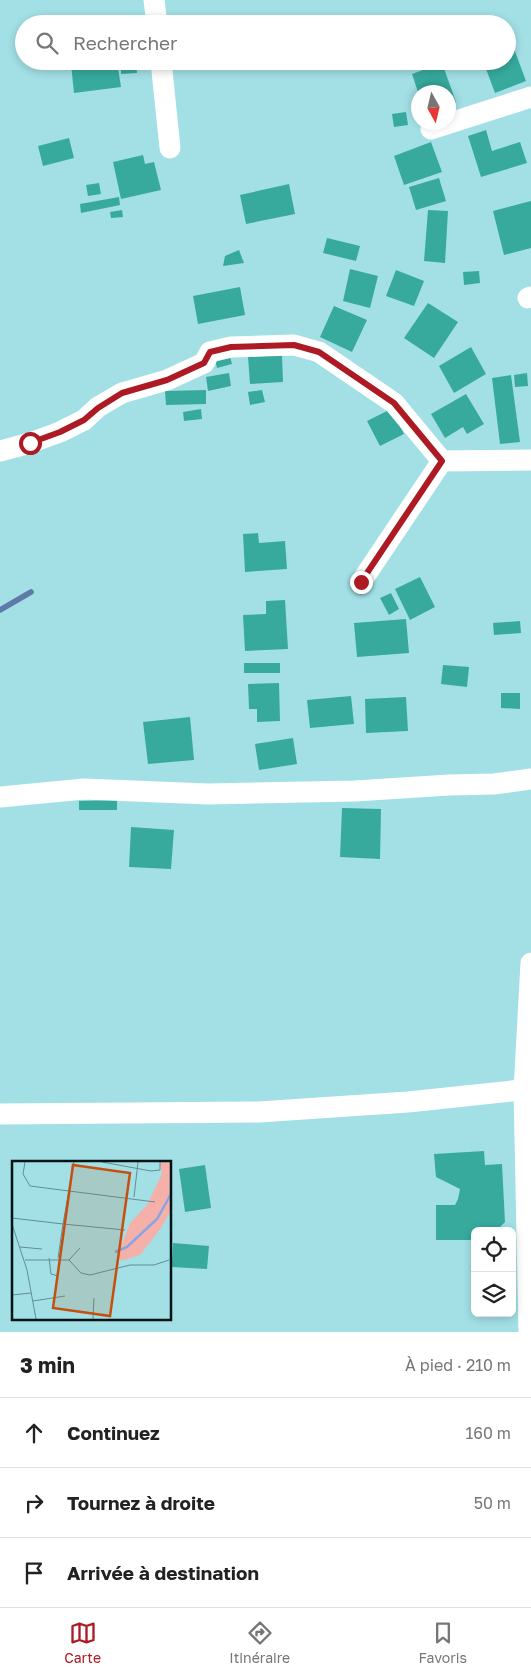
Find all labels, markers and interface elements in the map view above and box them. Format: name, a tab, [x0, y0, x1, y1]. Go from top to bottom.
search box	[15, 15, 516, 70]
icon: search	[33, 29, 61, 57]
text: Rechercher	[73, 31, 178, 54]
north arrow	[411, 85, 456, 130]
route start	[19, 432, 42, 455]
route end	[350, 571, 373, 594]
inset map	[12, 1161, 171, 1320]
map controls	[471, 1227, 516, 1317]
button: locate	[471, 1227, 516, 1272]
button: layers	[471, 1272, 516, 1317]
text: 3 min	[20, 1352, 75, 1378]
text: À pied · 210 m	[405, 1355, 511, 1375]
icon: ahead	[20, 1419, 48, 1447]
text: Continuez	[67, 1421, 160, 1444]
text: 160 m	[465, 1423, 511, 1443]
icon: right	[20, 1489, 48, 1517]
text: Tournez à droite	[67, 1491, 215, 1514]
text: 50 m	[474, 1493, 511, 1513]
icon: arrive	[20, 1559, 48, 1587]
text: Arrivée à destination	[67, 1561, 259, 1584]
tab: Carte	[64, 1619, 101, 1666]
tab: Itinéraire	[229, 1619, 290, 1666]
tab: Favoris	[419, 1619, 467, 1666]

